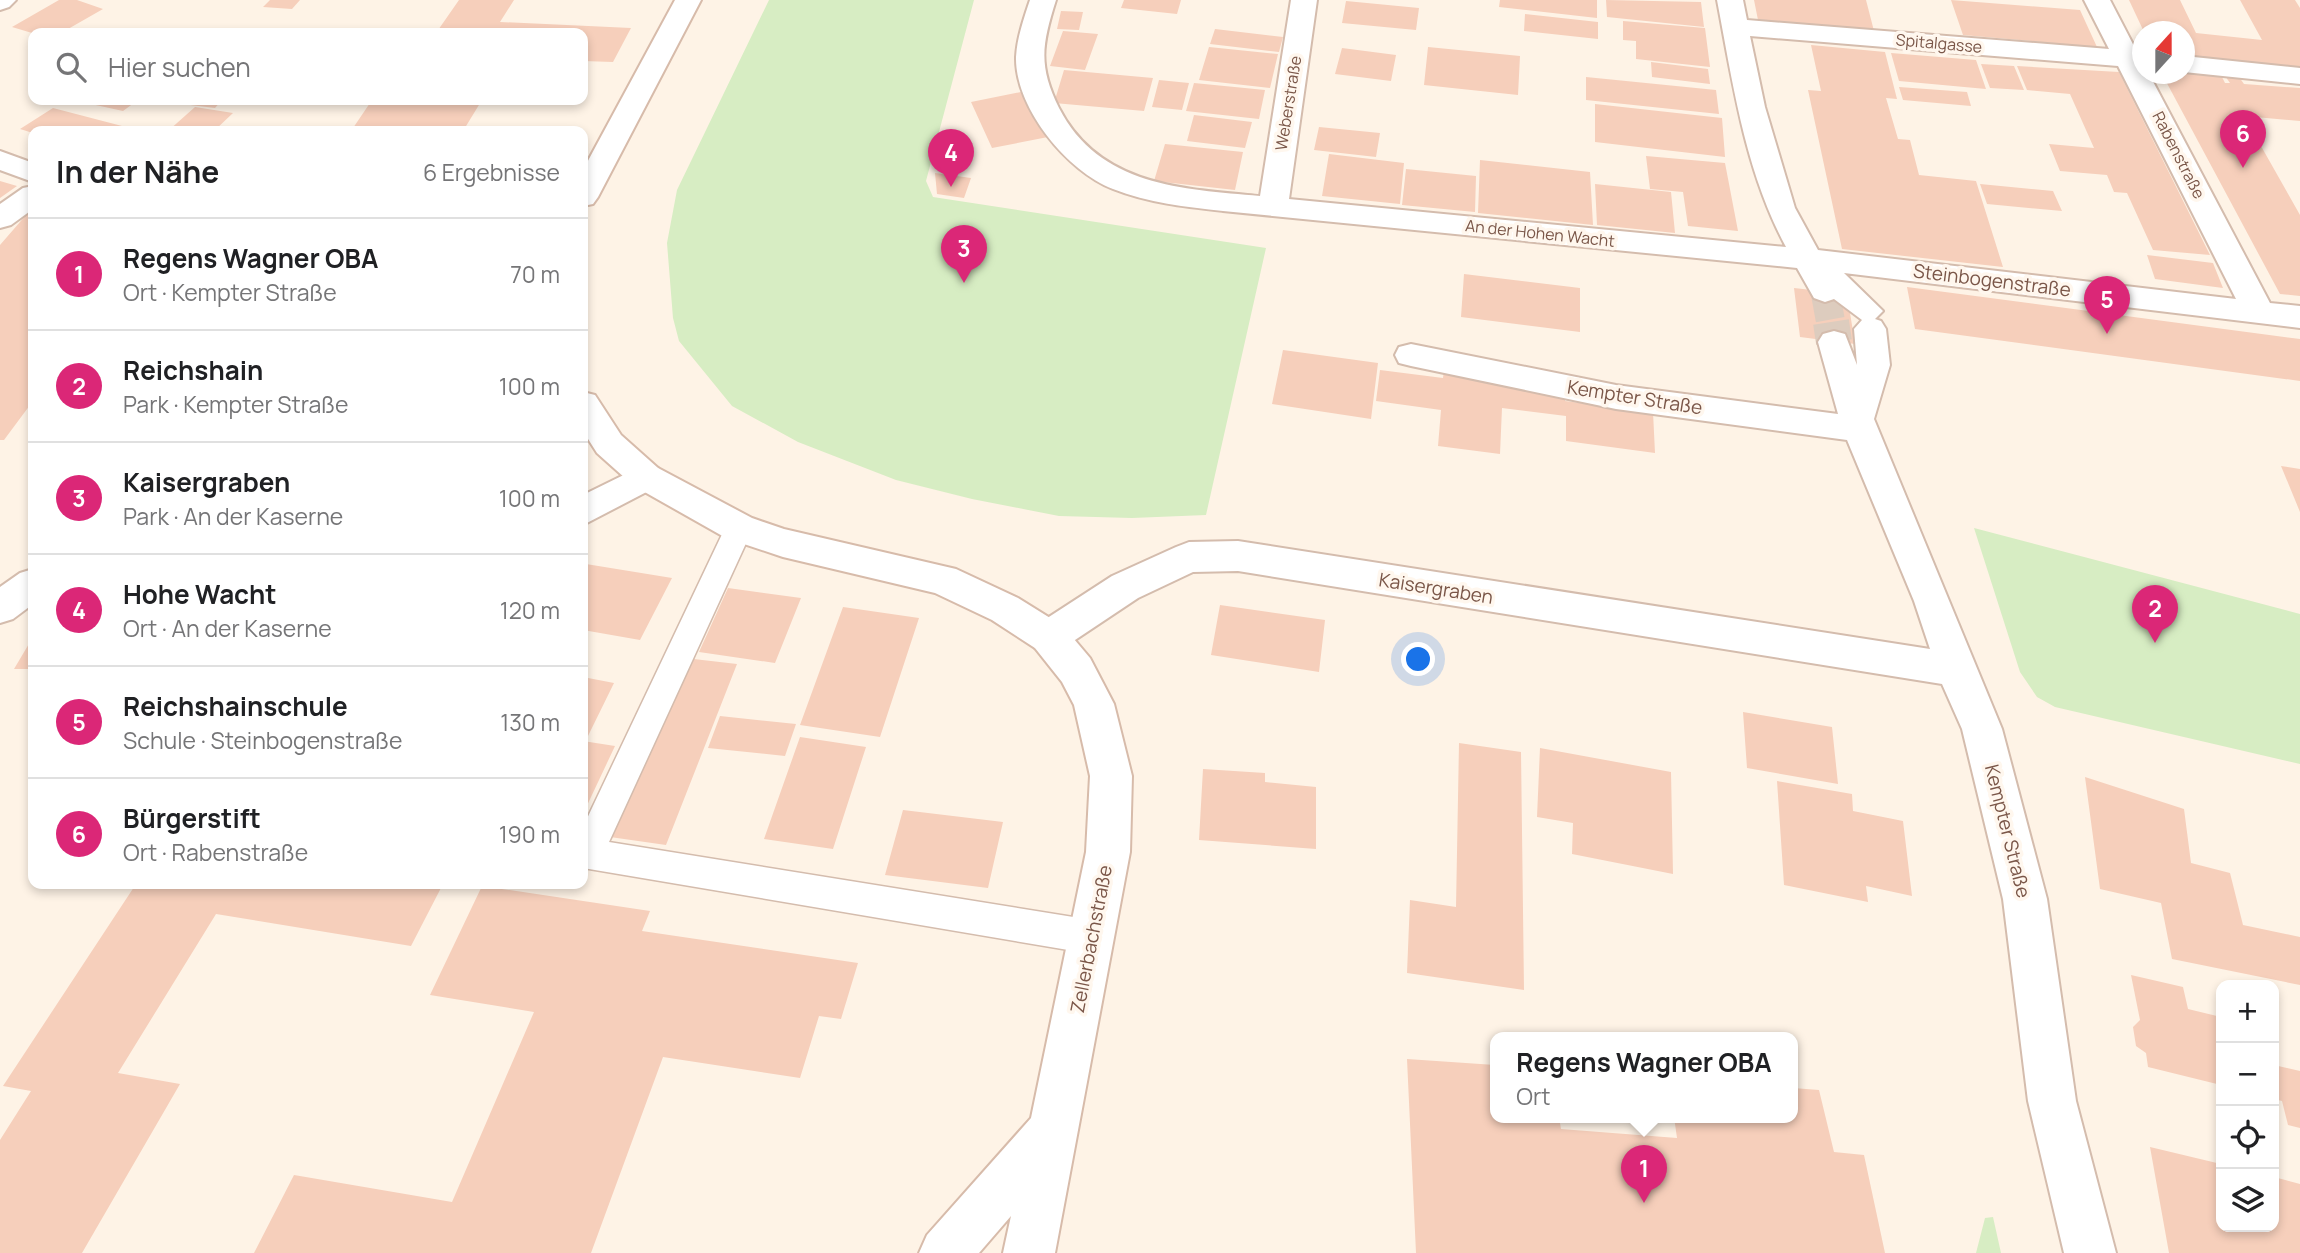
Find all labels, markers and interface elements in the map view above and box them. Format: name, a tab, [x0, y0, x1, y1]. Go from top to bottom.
north arrow	[2132, 21, 2195, 84]
search box	[28, 28, 588, 105]
street label: Spitalgasse	[1895, 28, 1983, 58]
icon: search	[52, 48, 90, 86]
text: Hier suchen	[108, 49, 251, 85]
street label: Weberstraße	[1270, 54, 1306, 152]
street label: Rabenstraße	[2148, 108, 2210, 202]
pin: 6	[2220, 110, 2266, 168]
pin: 4	[928, 129, 974, 187]
text: In der Nähe	[56, 151, 219, 192]
text: 6 Ergebnisse	[423, 156, 560, 188]
street label: An der Hohen Wacht	[1464, 214, 1616, 252]
pin: 3	[941, 225, 987, 283]
text: Regens Wagner OBA	[123, 240, 378, 276]
street label: Steinbogenstraße	[1912, 257, 2072, 303]
text: 1	[74, 258, 84, 290]
text: 70 m	[510, 258, 560, 290]
text: Ort · Kempter Straße	[123, 276, 337, 308]
pin: 5	[2084, 276, 2130, 334]
text: Reichshain	[123, 352, 263, 388]
text: 2	[72, 370, 86, 402]
text: 100 m	[499, 370, 560, 402]
street label: Kempter Straße	[1566, 373, 1704, 421]
text: Park · Kempter Straße	[123, 388, 348, 420]
text: Kaisergraben	[123, 464, 290, 500]
text: 3	[72, 482, 86, 514]
text: 100 m	[499, 482, 560, 514]
text: Park · An der Kaserne	[123, 500, 343, 532]
street label: Kaisergraben	[1377, 566, 1495, 610]
text: Hohe Wacht	[123, 576, 277, 612]
pin: 2	[2132, 585, 2178, 643]
text: 4	[72, 594, 86, 626]
text: 120 m	[500, 594, 560, 626]
text: Ort · An der Kaserne	[123, 612, 332, 644]
your location	[1401, 642, 1435, 676]
text: Reichshainschule	[123, 688, 348, 724]
text: 5	[72, 706, 86, 738]
text: 130 m	[500, 706, 560, 738]
text: Schule · Steinbogenstraße	[123, 724, 403, 756]
street label: Kempter Straße	[1979, 762, 2037, 900]
text: Bürgerstift	[123, 800, 261, 836]
text: 6	[72, 818, 86, 850]
text: 190 m	[499, 818, 560, 850]
text: Ort · Rabenstraße	[123, 836, 308, 868]
street label: Zellerbachstraße	[1064, 863, 1118, 1015]
map controls	[2216, 980, 2279, 1232]
button: +	[2216, 980, 2279, 1043]
popup	[1490, 1032, 1798, 1123]
button: −	[2216, 1043, 2279, 1106]
text: Regens Wagner OBA	[1516, 1044, 1772, 1080]
text: Ort	[1516, 1080, 1550, 1112]
button: locate	[2216, 1106, 2279, 1169]
pin: 1	[1621, 1145, 1667, 1203]
button: layers	[2216, 1169, 2279, 1232]

